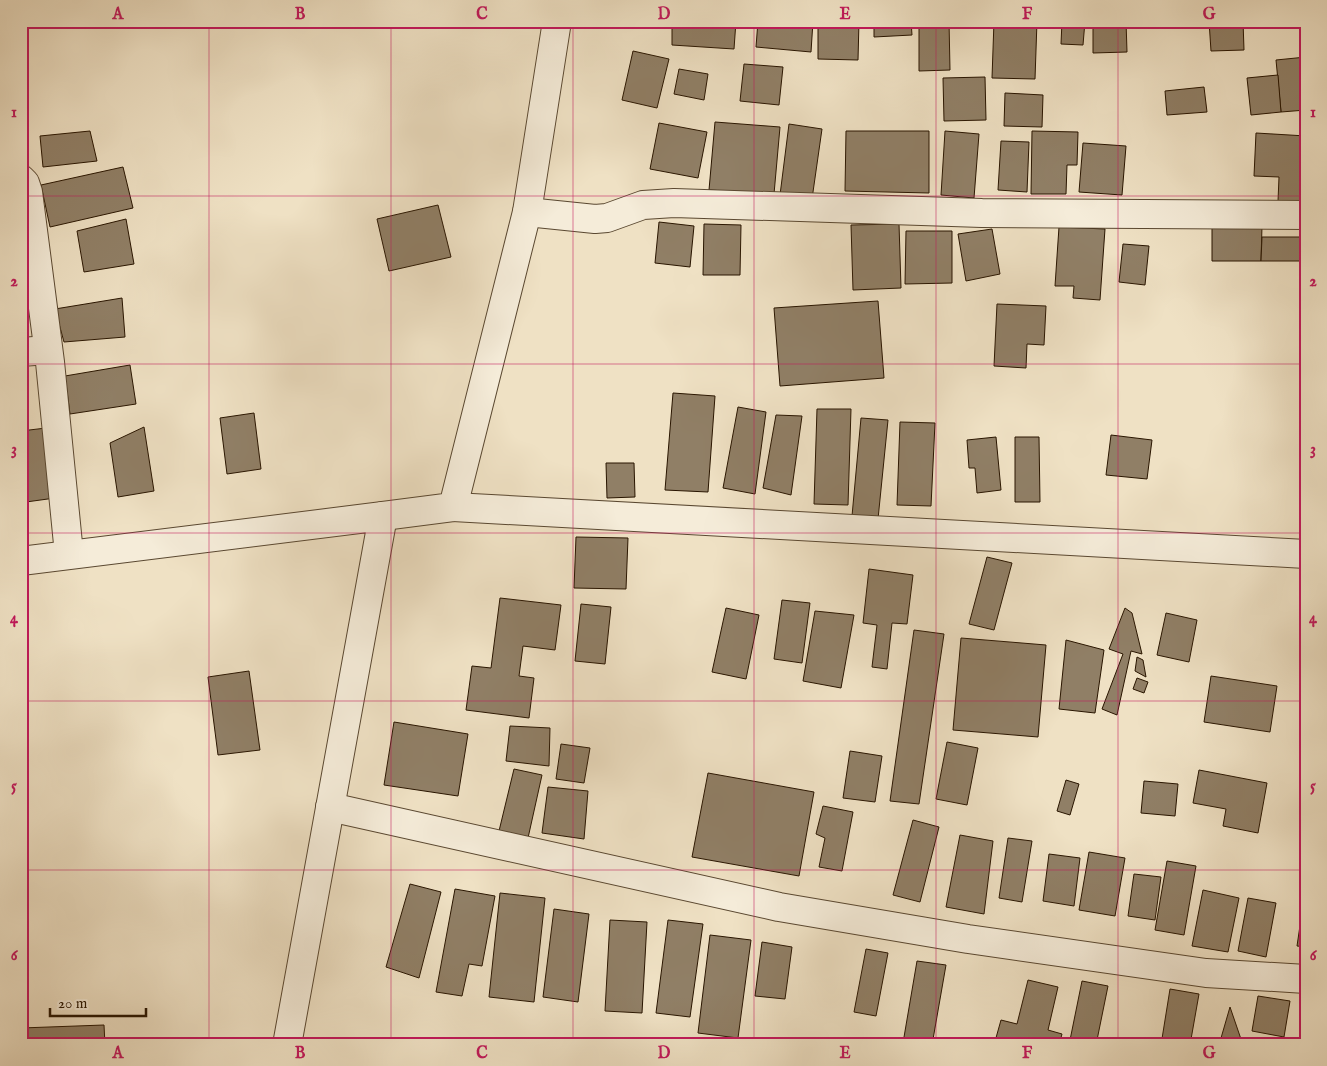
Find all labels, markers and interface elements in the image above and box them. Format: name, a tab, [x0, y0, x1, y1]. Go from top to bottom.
text: A	[112, 5, 125, 25]
text: B	[295, 5, 306, 25]
text: C	[476, 5, 488, 25]
text: D	[658, 5, 671, 25]
text: E	[839, 5, 851, 25]
text: F	[1022, 5, 1033, 25]
text: G	[1203, 5, 1216, 25]
text: 1	[11, 103, 17, 123]
text: 1	[1310, 103, 1316, 123]
text: 2	[10, 272, 18, 292]
text: 2	[1309, 272, 1317, 292]
text: 3	[11, 440, 17, 460]
text: 3	[1310, 440, 1316, 460]
text: 4	[10, 609, 19, 629]
text: 4	[1309, 609, 1318, 629]
text: 5	[11, 777, 17, 797]
text: 5	[1310, 777, 1316, 797]
text: 6	[11, 946, 19, 966]
text: 6	[1310, 946, 1318, 966]
scale bar	[50, 986, 146, 1018]
text: 20 m	[58, 994, 88, 1013]
text: A	[112, 1044, 125, 1064]
text: B	[295, 1044, 306, 1064]
text: C	[476, 1044, 488, 1064]
text: D	[658, 1044, 671, 1064]
text: E	[839, 1044, 851, 1064]
text: F	[1022, 1044, 1033, 1064]
text: G	[1203, 1044, 1216, 1064]

